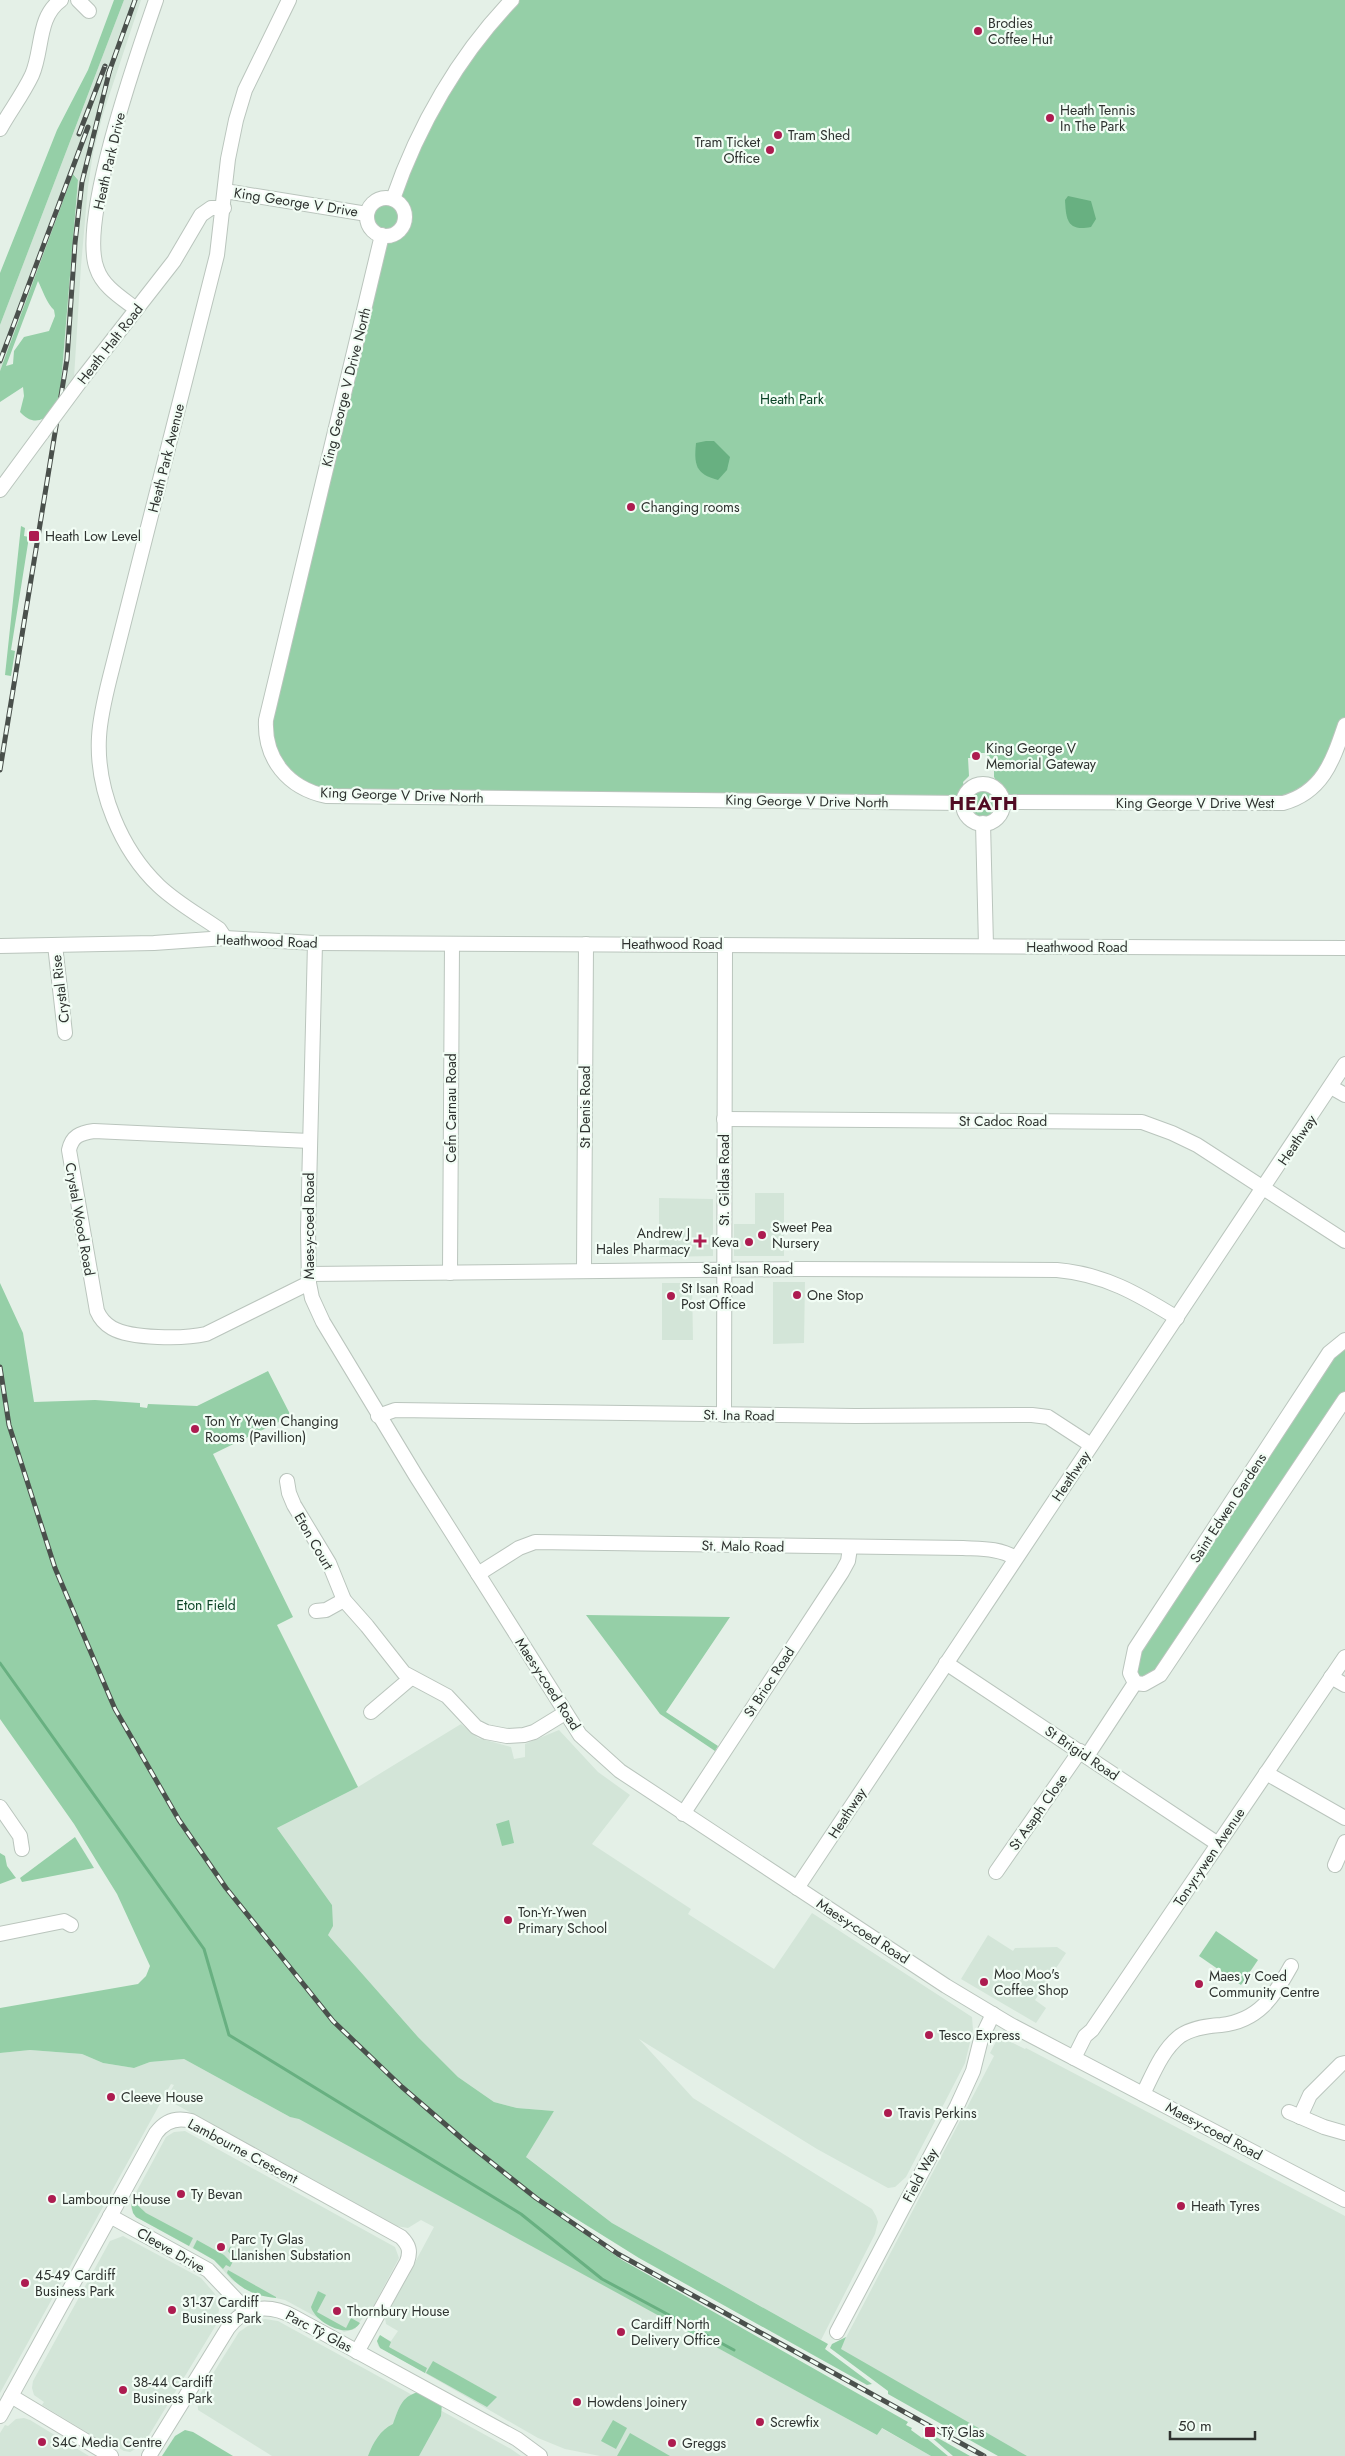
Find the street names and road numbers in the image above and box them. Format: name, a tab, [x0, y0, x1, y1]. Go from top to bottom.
street label: Heath Park Drive	[88, 110, 130, 212]
street label: King George V Drive	[233, 182, 359, 222]
street label: Heath Halt Road	[72, 300, 148, 388]
street label: King George V Drive North	[317, 305, 375, 469]
street label: Heath Park Avenue	[143, 401, 189, 515]
street label: King George V Drive North	[320, 782, 484, 808]
street label: King George V Drive North	[725, 790, 889, 812]
street label: King George V Drive West	[1116, 793, 1275, 813]
street label: Heathwood Road	[216, 929, 318, 953]
street label: Heathwood Road	[621, 934, 723, 954]
street label: Heathwood Road	[1026, 937, 1128, 957]
street label: Crystal Rise	[46, 954, 74, 1024]
street label: Cefn Carnau Road	[441, 1053, 461, 1163]
street label: St Denis Road	[575, 1066, 595, 1149]
street label: Heathway	[1273, 1110, 1322, 1169]
street label: St Cadoc Road	[959, 1111, 1047, 1131]
street label: St. Gildas Road	[714, 1134, 734, 1226]
street label: Crystal Wood Road	[60, 1161, 100, 1277]
street label: Maes-y-coed Road	[299, 1173, 319, 1279]
street label: Saint Isan Road	[703, 1259, 793, 1279]
street label: St. Ina Road	[703, 1404, 775, 1426]
street label: Heathway	[1047, 1446, 1096, 1505]
street label: Saint Edwen Gardens	[1185, 1449, 1271, 1567]
street label: Eton Court	[290, 1509, 339, 1574]
street label: St. Malo Road	[701, 1535, 785, 1557]
street label: Maes-y-coed Road	[511, 1634, 585, 1734]
street label: St Brioc Road	[739, 1643, 799, 1721]
street label: St Brigid Road	[1041, 1721, 1123, 1785]
street label: St Asaph Close	[1004, 1770, 1072, 1854]
street label: Heathway	[823, 1783, 871, 1842]
street label: Ton-yr-ywen Avenue	[1168, 1804, 1250, 1910]
street label: Maes-y-coed Road	[813, 1894, 913, 1968]
street label: Maes-y-coed Road	[1162, 2097, 1266, 2165]
street label: Lambourne Crescent	[184, 2113, 302, 2189]
street label: Field Way	[897, 2144, 943, 2206]
street label: Cleeve Drive	[133, 2222, 209, 2278]
street label: Parc Tŷ Glas	[282, 2305, 356, 2357]

